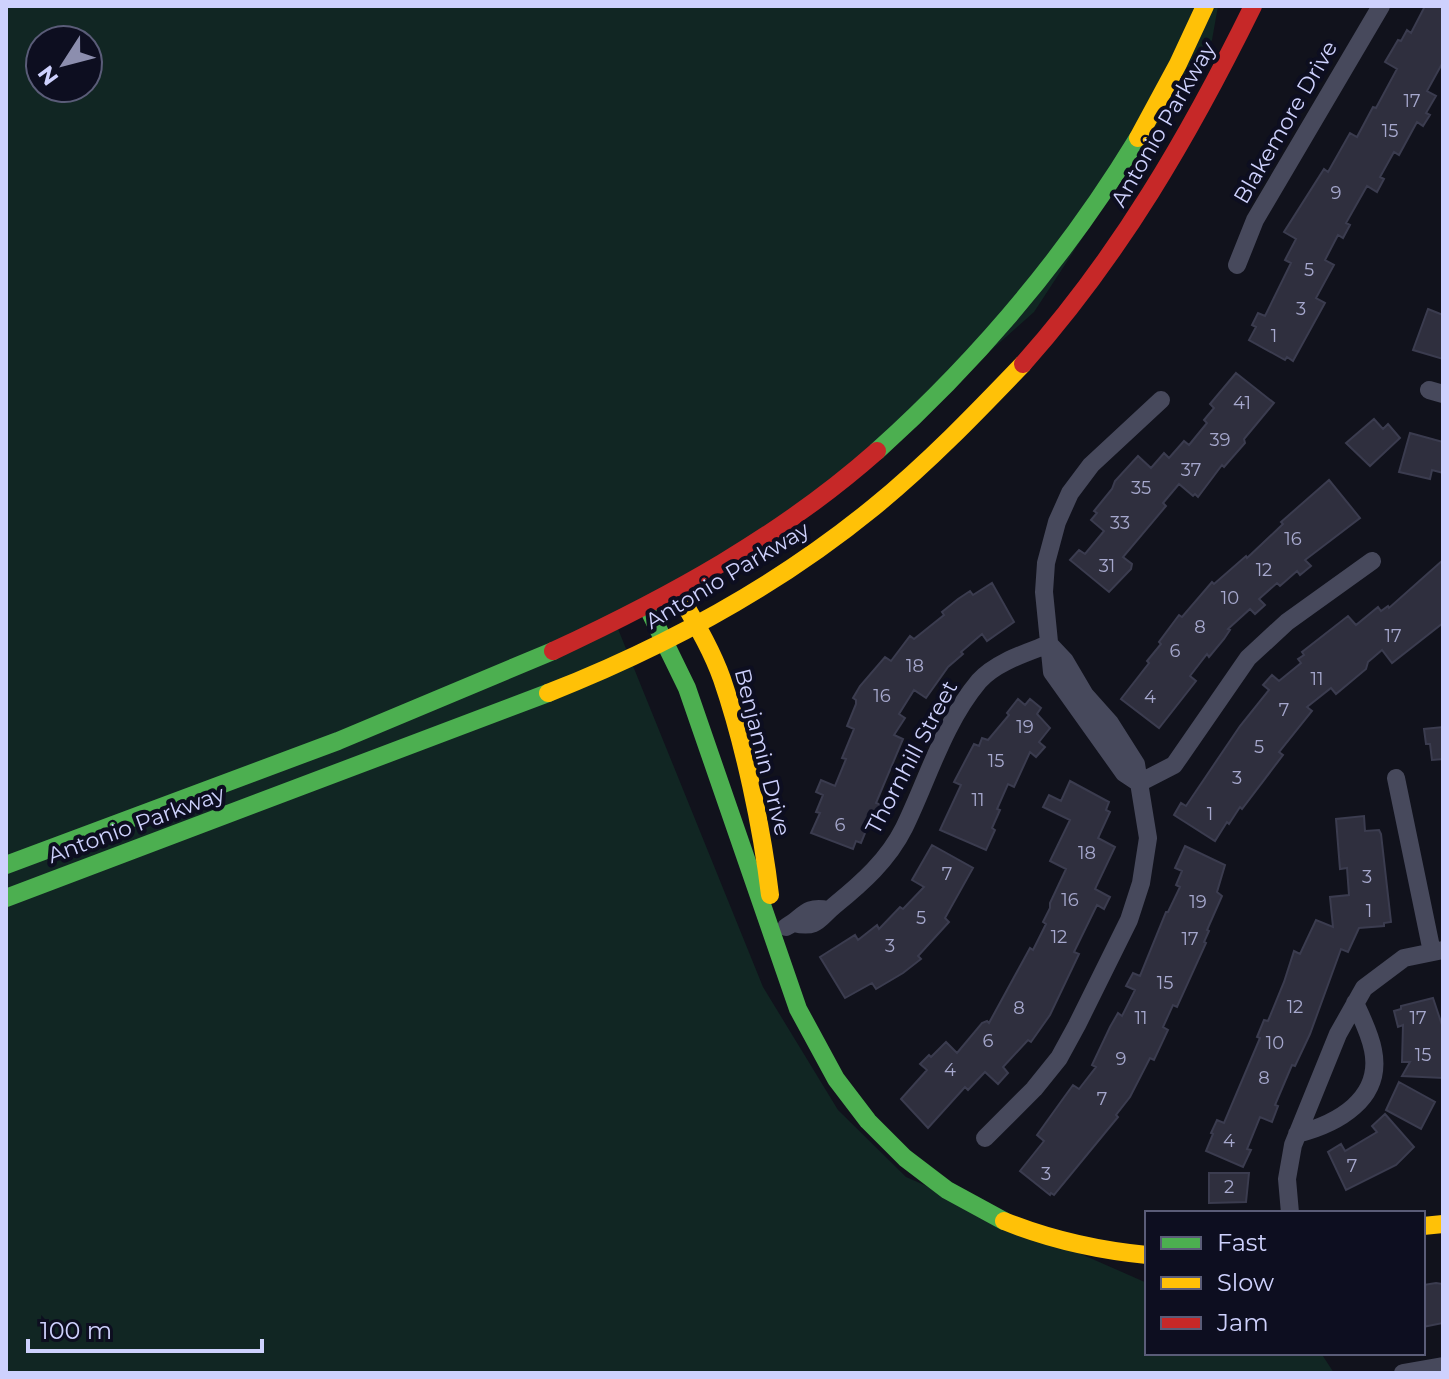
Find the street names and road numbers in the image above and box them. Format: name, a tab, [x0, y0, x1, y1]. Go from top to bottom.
street label: Blakemore Drive	[1228, 36, 1343, 209]
street label: Antonio Parkway	[1105, 37, 1222, 212]
street label: Antonio Parkway	[640, 516, 814, 635]
street label: Benjamin Drive	[729, 666, 796, 838]
street label: Thornhill Street	[860, 676, 963, 839]
street label: Antonio Parkway	[44, 780, 228, 869]

